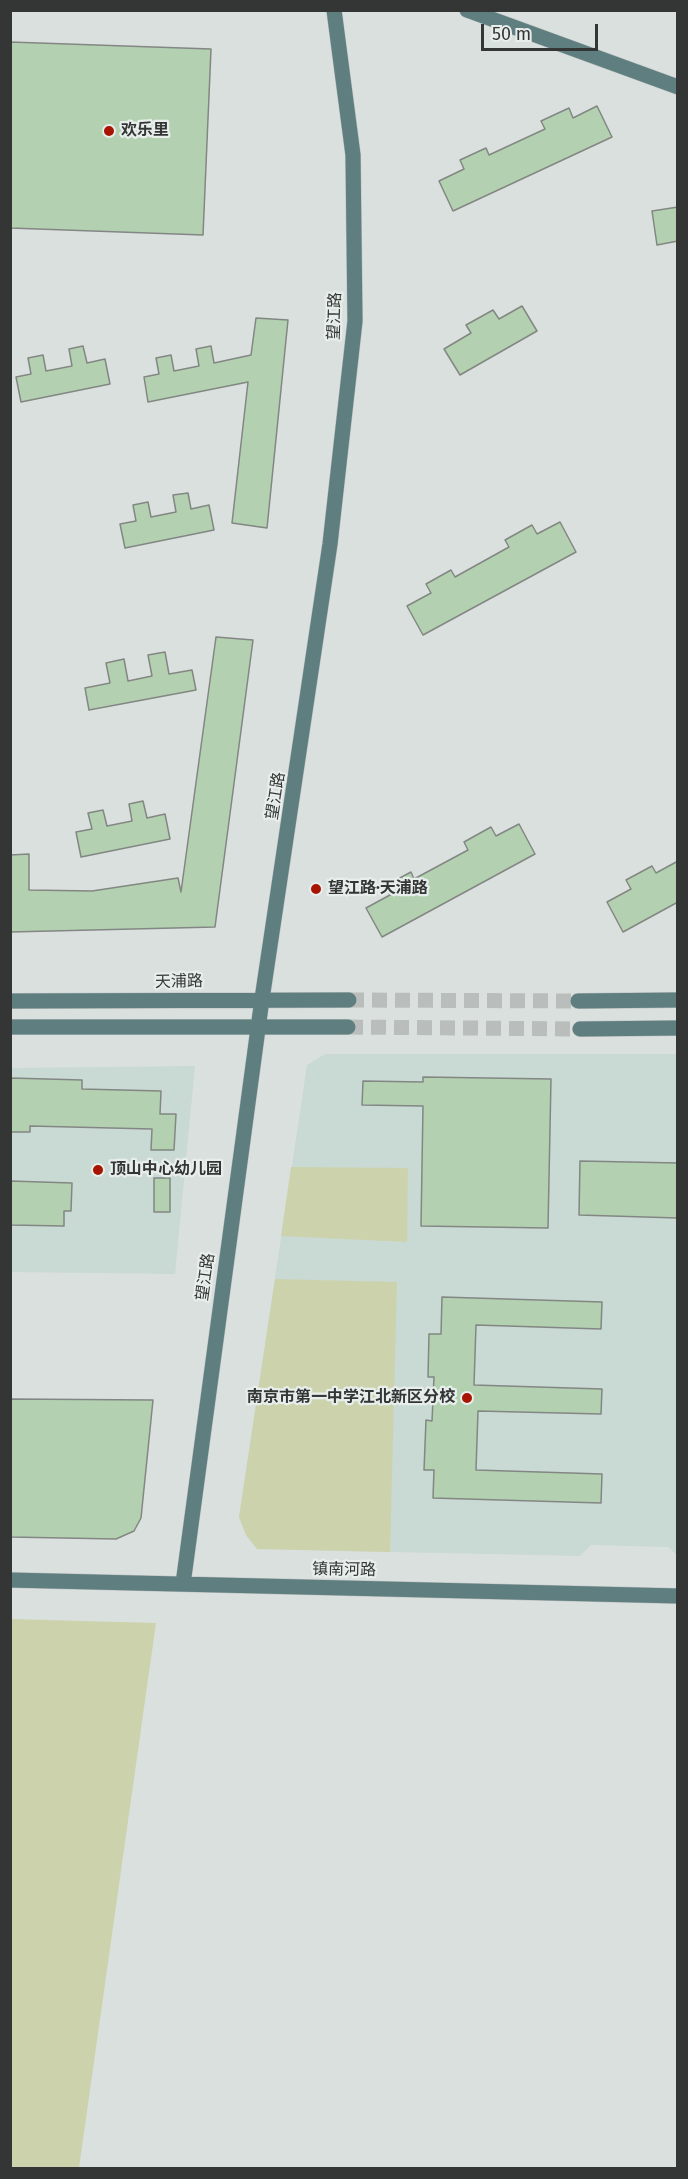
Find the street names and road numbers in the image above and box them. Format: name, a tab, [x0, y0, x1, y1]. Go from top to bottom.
street label: 望江路	[325, 292, 345, 340]
street label: 望江路	[263, 771, 289, 821]
street label: 天浦路	[155, 972, 203, 992]
street label: 望江路	[193, 1252, 219, 1302]
street label: 镇南河路	[312, 1560, 376, 1580]

